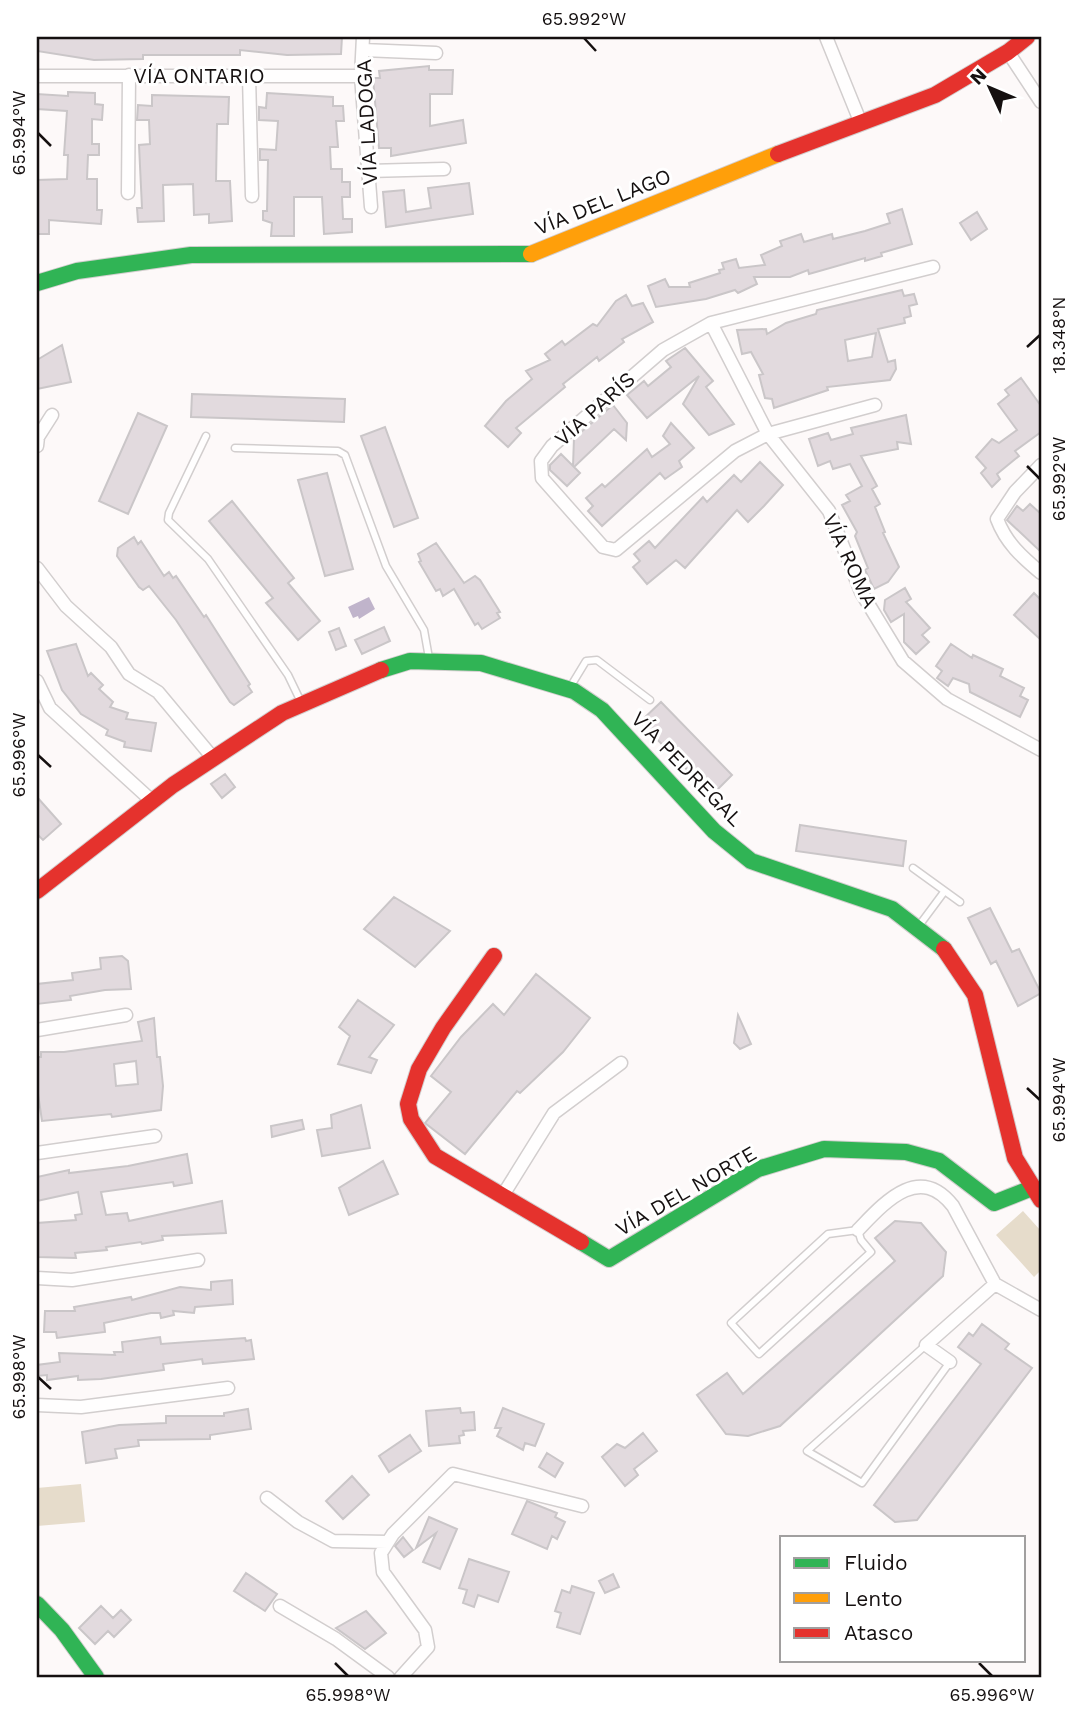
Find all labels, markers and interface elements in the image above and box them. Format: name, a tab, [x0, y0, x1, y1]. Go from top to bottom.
text: 65.992°W	[542, 8, 626, 29]
north arrow	[956, 52, 1026, 122]
street label: VÍA LADOGA	[351, 58, 382, 186]
street label: VÍA ONTARIO	[133, 63, 265, 88]
text: N	[965, 63, 991, 90]
text: 65.994°W	[8, 91, 29, 176]
street label: VÍA DEL LAGO	[531, 163, 675, 240]
text: 18.348°N	[1048, 297, 1069, 373]
street label: VÍA PARÍS	[549, 366, 640, 451]
text: 65.992°W	[1048, 437, 1069, 521]
street label: VÍA ROMA	[818, 510, 883, 612]
street label: VÍA PEDREGAL	[626, 706, 748, 831]
text: 65.996°W	[8, 713, 29, 797]
text: 65.994°W	[1048, 1058, 1069, 1143]
street label: VÍA DEL NORTE	[611, 1140, 761, 1241]
text: 65.998°W	[8, 1334, 29, 1420]
legend	[780, 1536, 1026, 1662]
text: Fluido	[844, 1550, 908, 1575]
text: Lento	[844, 1586, 903, 1611]
text: Atasco	[844, 1620, 913, 1645]
text: 65.998°W	[305, 1684, 391, 1705]
text: 65.996°W	[950, 1684, 1034, 1705]

